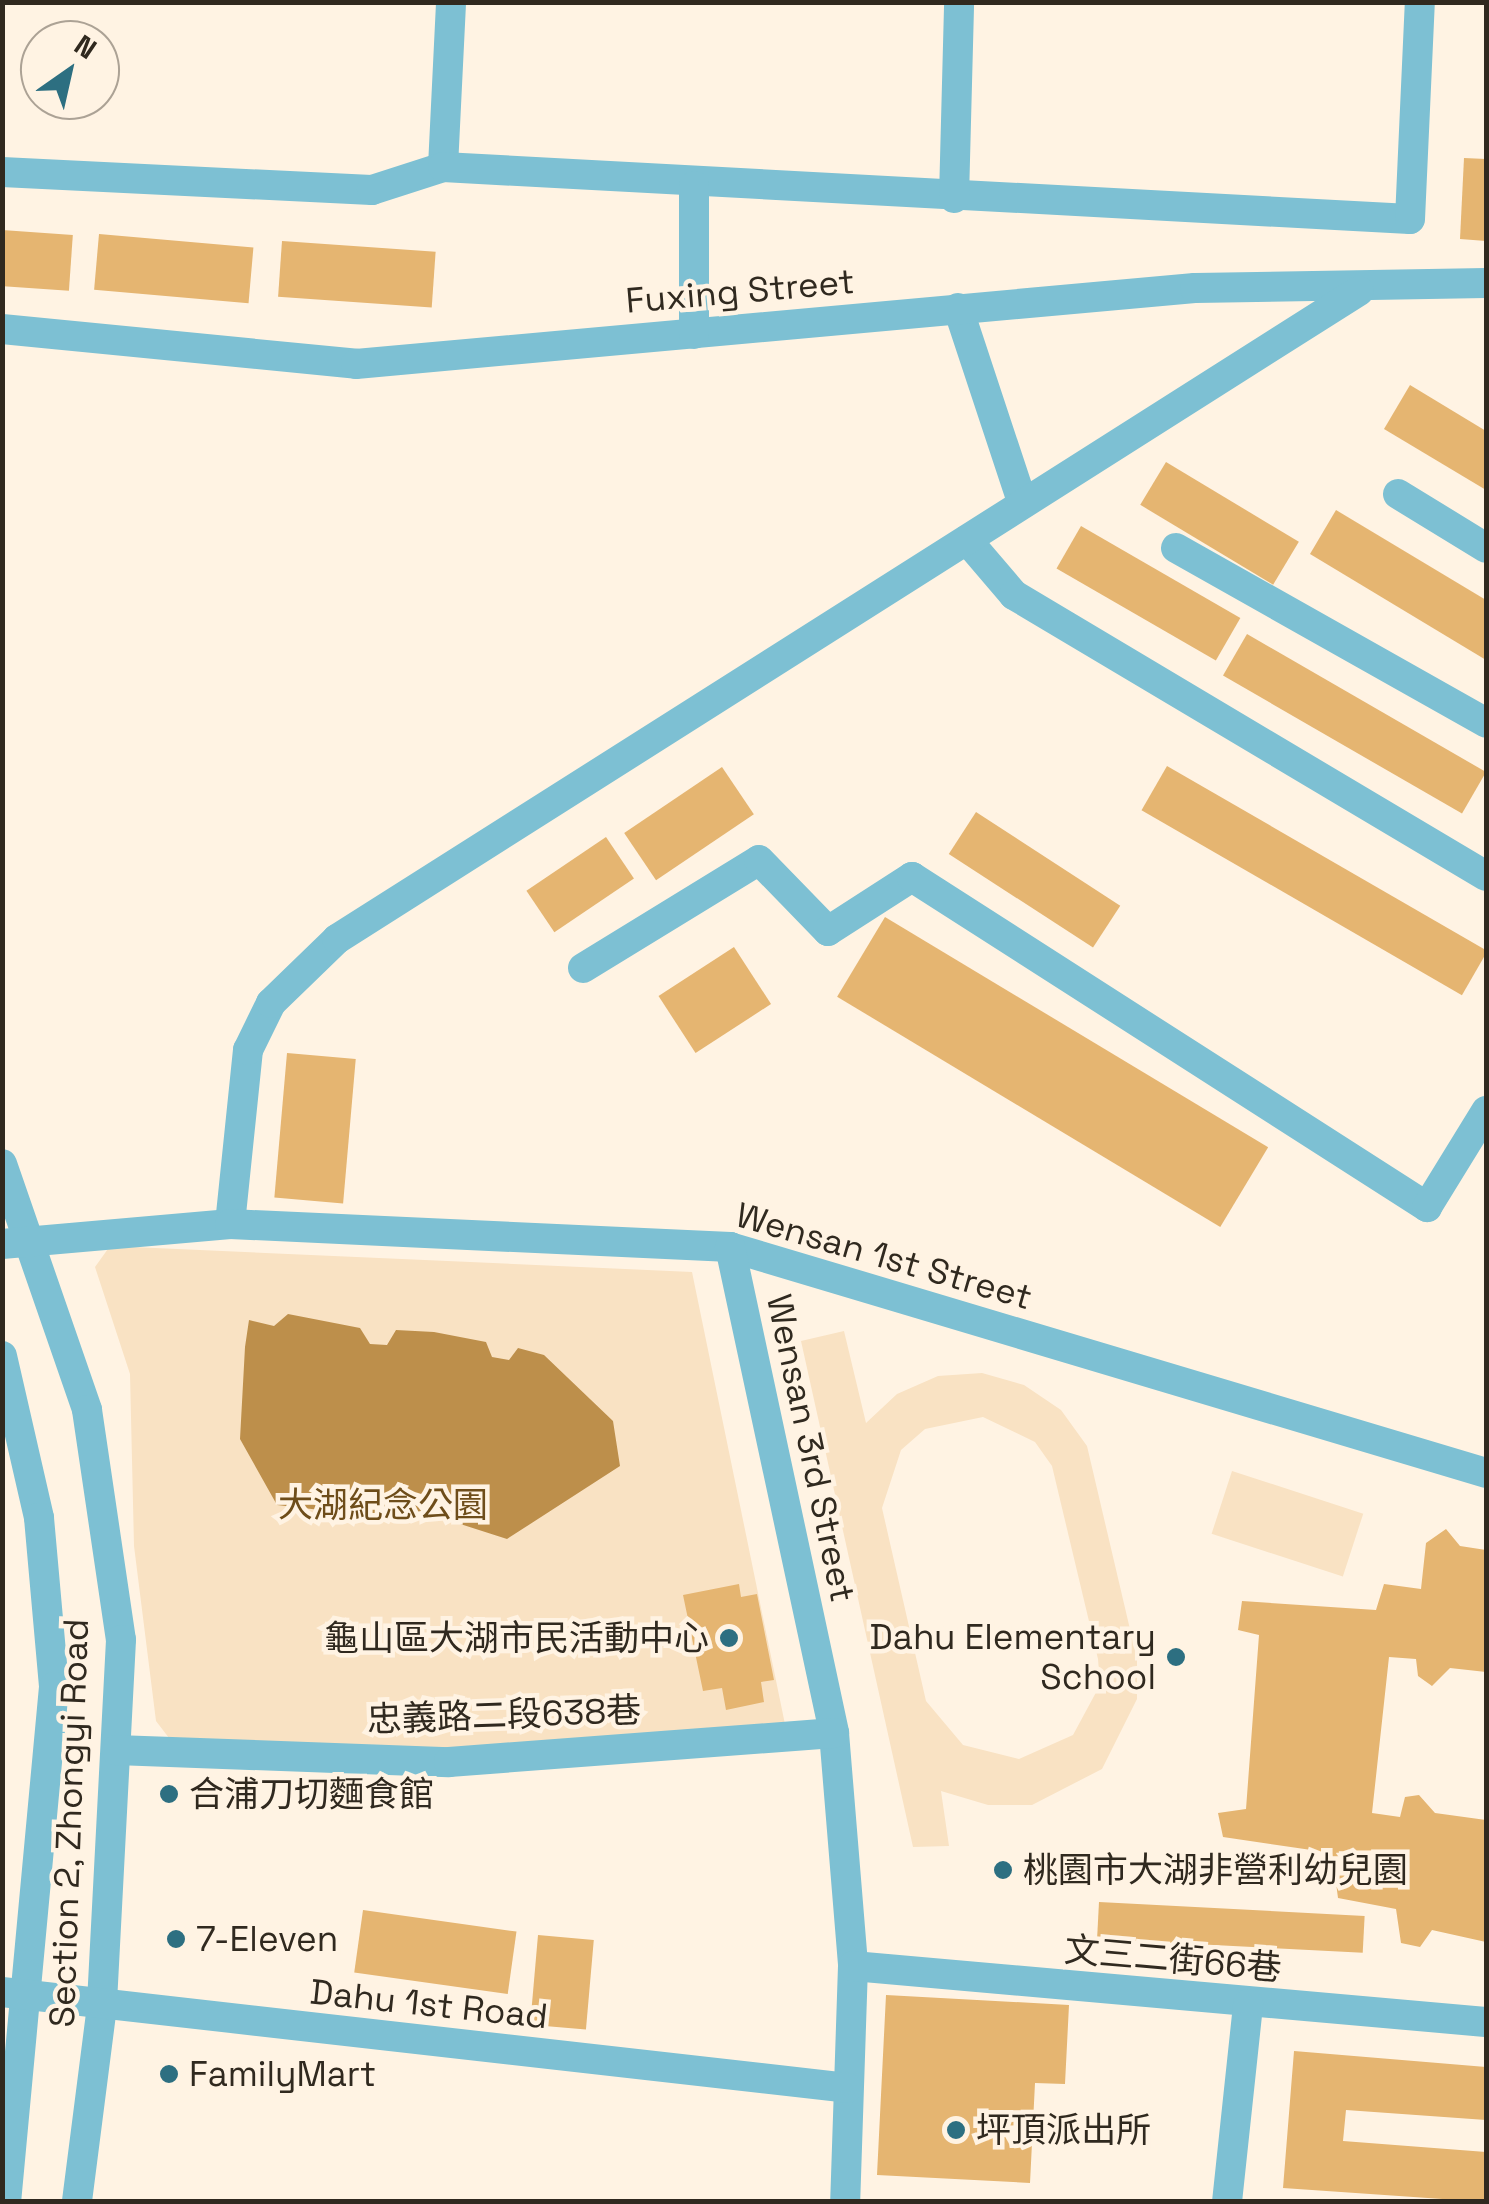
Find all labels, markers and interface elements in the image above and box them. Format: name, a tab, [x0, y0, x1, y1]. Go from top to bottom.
north arrow	[20, 20, 120, 120]
text: N	[68, 27, 103, 67]
street label: Fuxing Street	[624, 260, 856, 322]
street label: Wensan 1st Street	[731, 1194, 1037, 1318]
street label: Wensan 3rd Street	[758, 1290, 864, 1606]
park label: 大湖紀念公園	[278, 1484, 488, 1526]
place label: Dahu Elementary School	[870, 1616, 1156, 1698]
street label: Section 2, Zhongyi Road	[41, 1617, 97, 2029]
place label: 龜山區大湖市民活動中心	[324, 1617, 709, 1659]
marker: 龜山區大湖市民活動中心	[718, 1627, 740, 1649]
marker: Dahu Elementary School	[1165, 1646, 1187, 1668]
street label: 忠義路二段638巷	[366, 1689, 642, 1741]
place label: 合浦刀切麵食館	[189, 1773, 434, 1815]
marker: 合浦刀切麵食館	[158, 1783, 180, 1805]
place label: 桃園市大湖非營利幼兒園	[1023, 1849, 1408, 1891]
marker: 桃園市大湖非營利幼兒園	[992, 1859, 1014, 1881]
place label: 7-Eleven	[196, 1918, 338, 1960]
marker: 7-Eleven	[165, 1928, 187, 1950]
street label: 文三二街66巷	[1063, 1929, 1283, 1989]
street label: Dahu 1st Road	[308, 1971, 550, 2037]
place label: FamilyMart	[189, 2053, 376, 2095]
marker: FamilyMart	[158, 2063, 180, 2085]
place label: 坪頂派出所	[976, 2109, 1151, 2151]
marker: 坪頂派出所	[945, 2119, 967, 2141]

